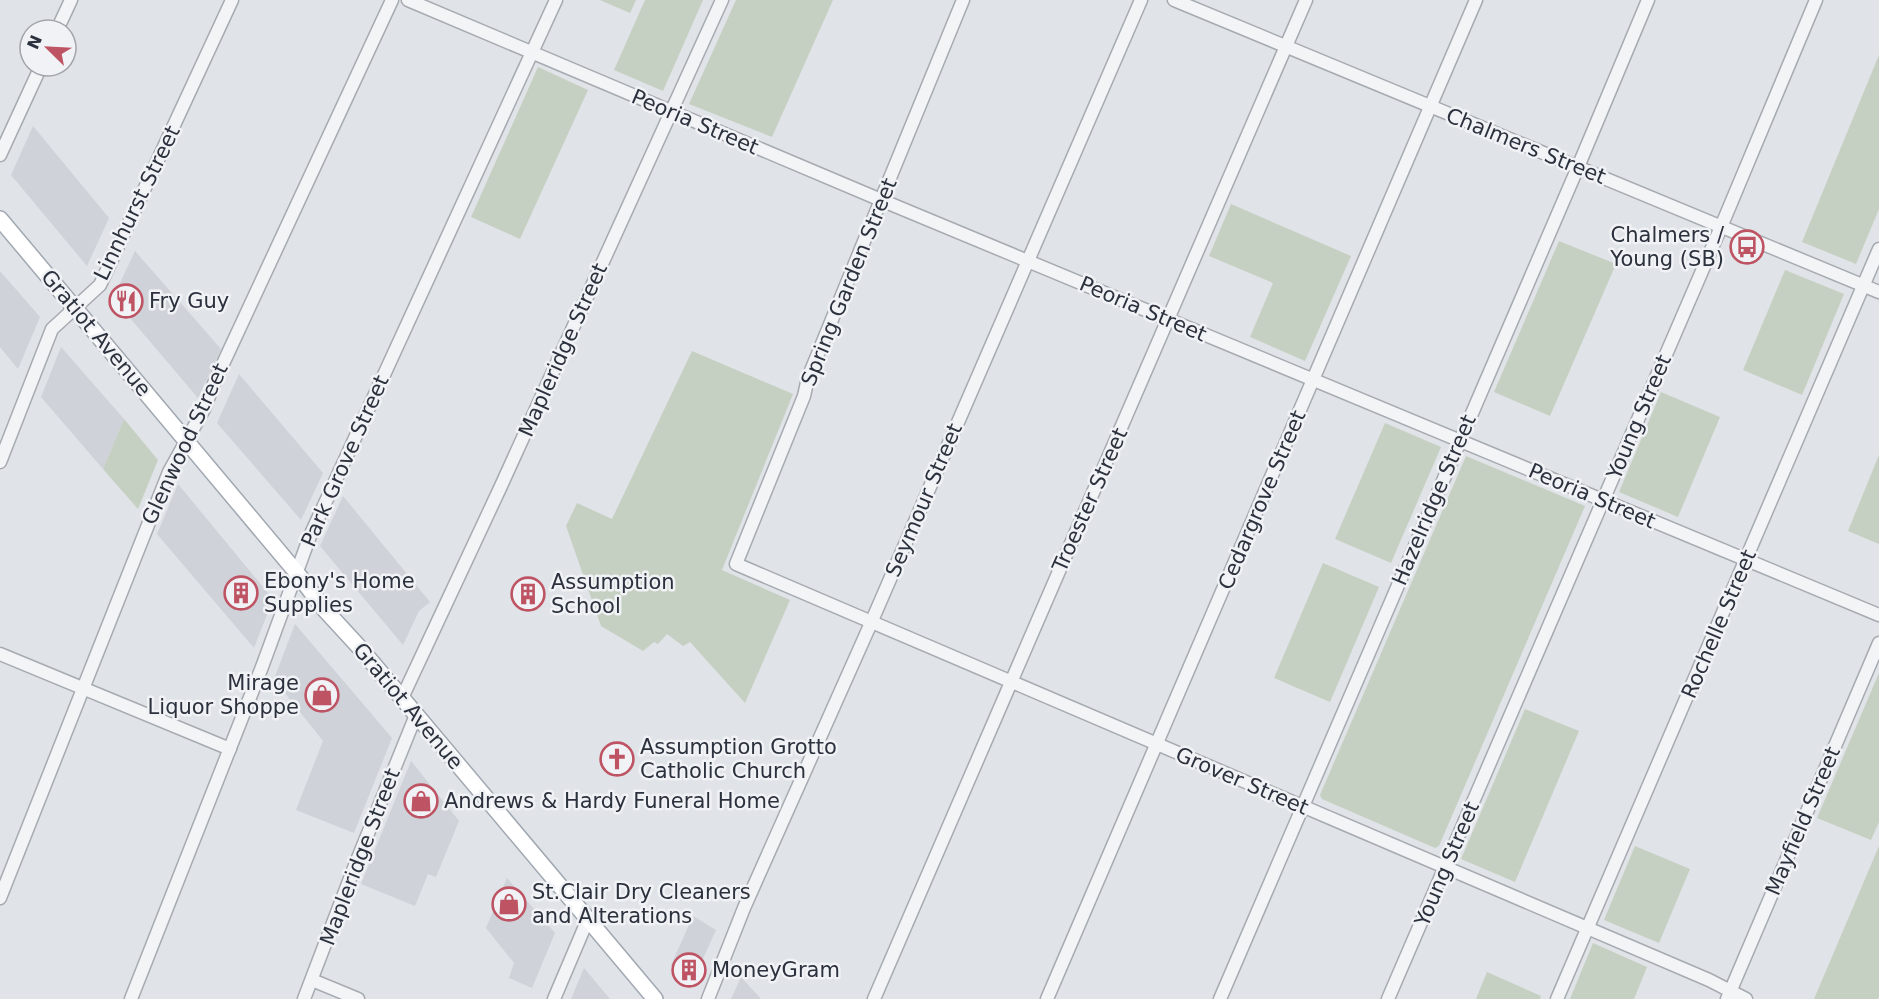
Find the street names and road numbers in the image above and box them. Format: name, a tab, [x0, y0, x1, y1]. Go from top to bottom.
street label: Peoria Street	[628, 84, 762, 160]
street label: Chalmers Street	[1443, 103, 1609, 189]
street label: Linnhurst Street	[89, 122, 185, 284]
street label: Spring Garden Street	[796, 175, 902, 389]
street label: Mapleridge Street	[514, 259, 612, 441]
street label: Gratiot Avenue	[36, 265, 156, 401]
street label: Peoria Street	[1076, 271, 1210, 347]
street label: Young Street	[1602, 351, 1676, 484]
street label: Glenwood Street	[137, 360, 233, 528]
street label: Park Grove Street	[296, 372, 394, 550]
street label: Cedargrove Street	[1213, 407, 1311, 593]
street label: Hazelridge Street	[1387, 411, 1481, 589]
street label: Seymour Street	[881, 420, 967, 580]
street label: Troester Street	[1047, 424, 1132, 577]
street label: Peoria Street	[1525, 458, 1659, 534]
street label: Rochelle Street	[1677, 546, 1761, 702]
street label: Gratiot Avenue	[348, 638, 468, 774]
street label: Grover Street	[1172, 742, 1312, 820]
street label: Mayfield Street	[1761, 743, 1845, 899]
street label: Mapleridge Street	[315, 765, 405, 949]
street label: Young Street	[1410, 798, 1484, 931]

